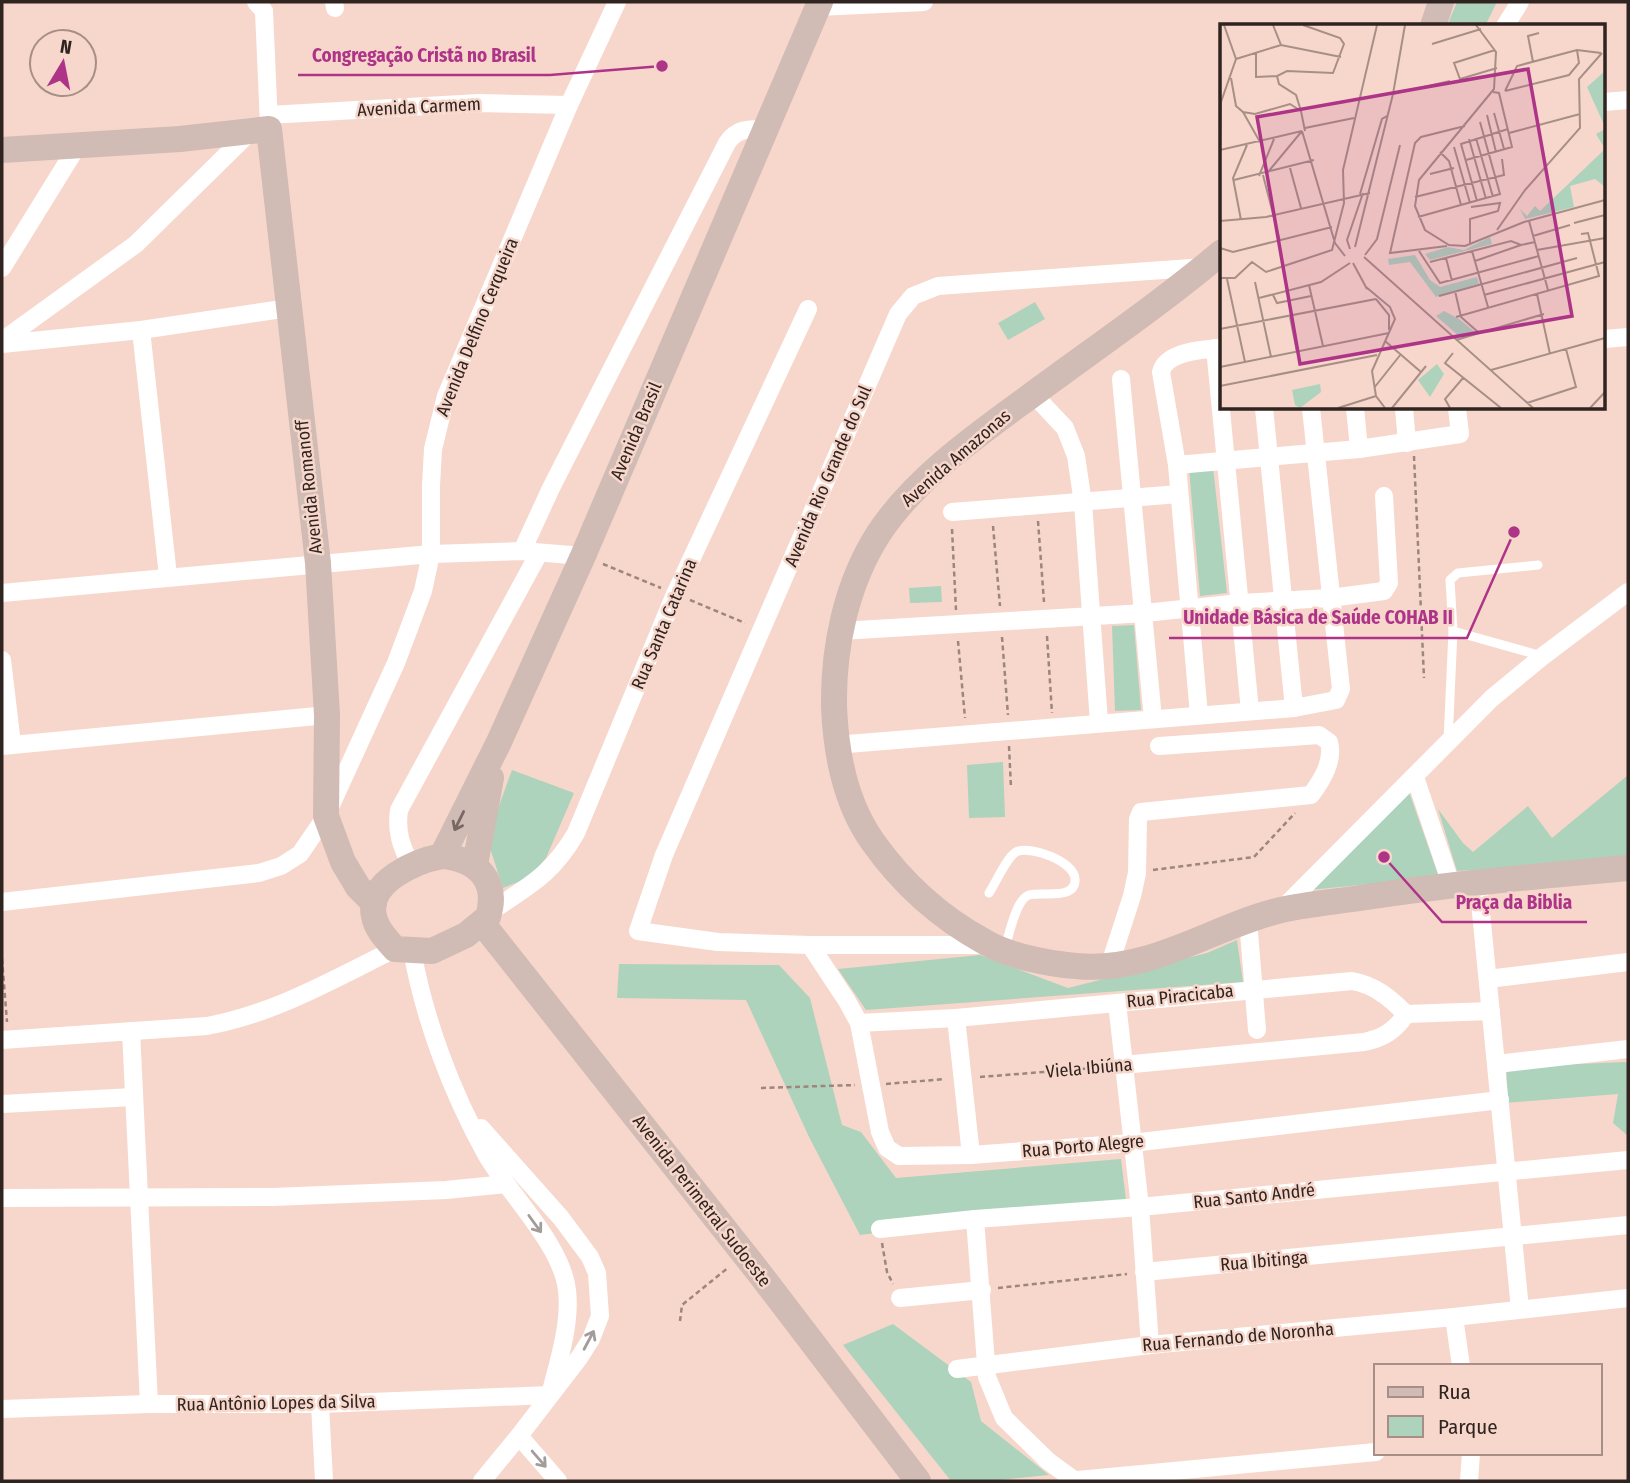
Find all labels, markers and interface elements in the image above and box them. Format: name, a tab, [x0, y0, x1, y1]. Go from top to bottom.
inset map	[1220, 24, 1606, 410]
north arrow	[28, 28, 98, 98]
text: N	[58, 34, 73, 59]
callout: Congregação Cristã no Brasil	[298, 35, 550, 75]
text: Congregação Cristã no Brasil	[312, 44, 537, 67]
street label: Avenida Carmem	[357, 93, 481, 121]
street label: Avenida Delfino Cerqueira	[431, 235, 523, 419]
street label: Avenida Brasil	[606, 378, 667, 483]
street label: Avenida Rio Grande do Sul	[780, 382, 876, 570]
street label: Avenida Amazonas	[897, 404, 1015, 511]
street label: Avenida Romanoff	[291, 417, 327, 555]
street label: Rua Santa Catarina	[627, 555, 702, 693]
callout: Unidade Básica de Saúde COHAB II	[1169, 598, 1467, 638]
text: Unidade Básica de Saúde COHAB II	[1183, 606, 1453, 629]
one-way arrow	[452, 810, 466, 831]
callout: Praça da Biblia	[1442, 882, 1587, 922]
text: Praça da Biblia	[1456, 891, 1572, 914]
street label: Rua Piracicaba	[1125, 979, 1235, 1013]
street label: Viela Ibiúna	[1045, 1053, 1133, 1083]
street label: Avenida Perimetral Sudoeste	[628, 1111, 776, 1291]
street label: Rua Porto Alegre	[1021, 1130, 1145, 1162]
street label: Rua Santo André	[1192, 1179, 1316, 1213]
one-way arrow	[528, 1214, 542, 1233]
street label: Rua Ibitinga	[1219, 1246, 1309, 1276]
street label: Rua Fernando de Noronha	[1141, 1318, 1335, 1356]
one-way arrow	[583, 1330, 597, 1350]
legend	[1374, 1364, 1602, 1455]
text: Rua	[1438, 1379, 1471, 1405]
street label: Rua Antônio Lopes da Silva	[176, 1390, 376, 1416]
text: Parque	[1438, 1414, 1498, 1440]
one-way arrow	[531, 1449, 547, 1467]

